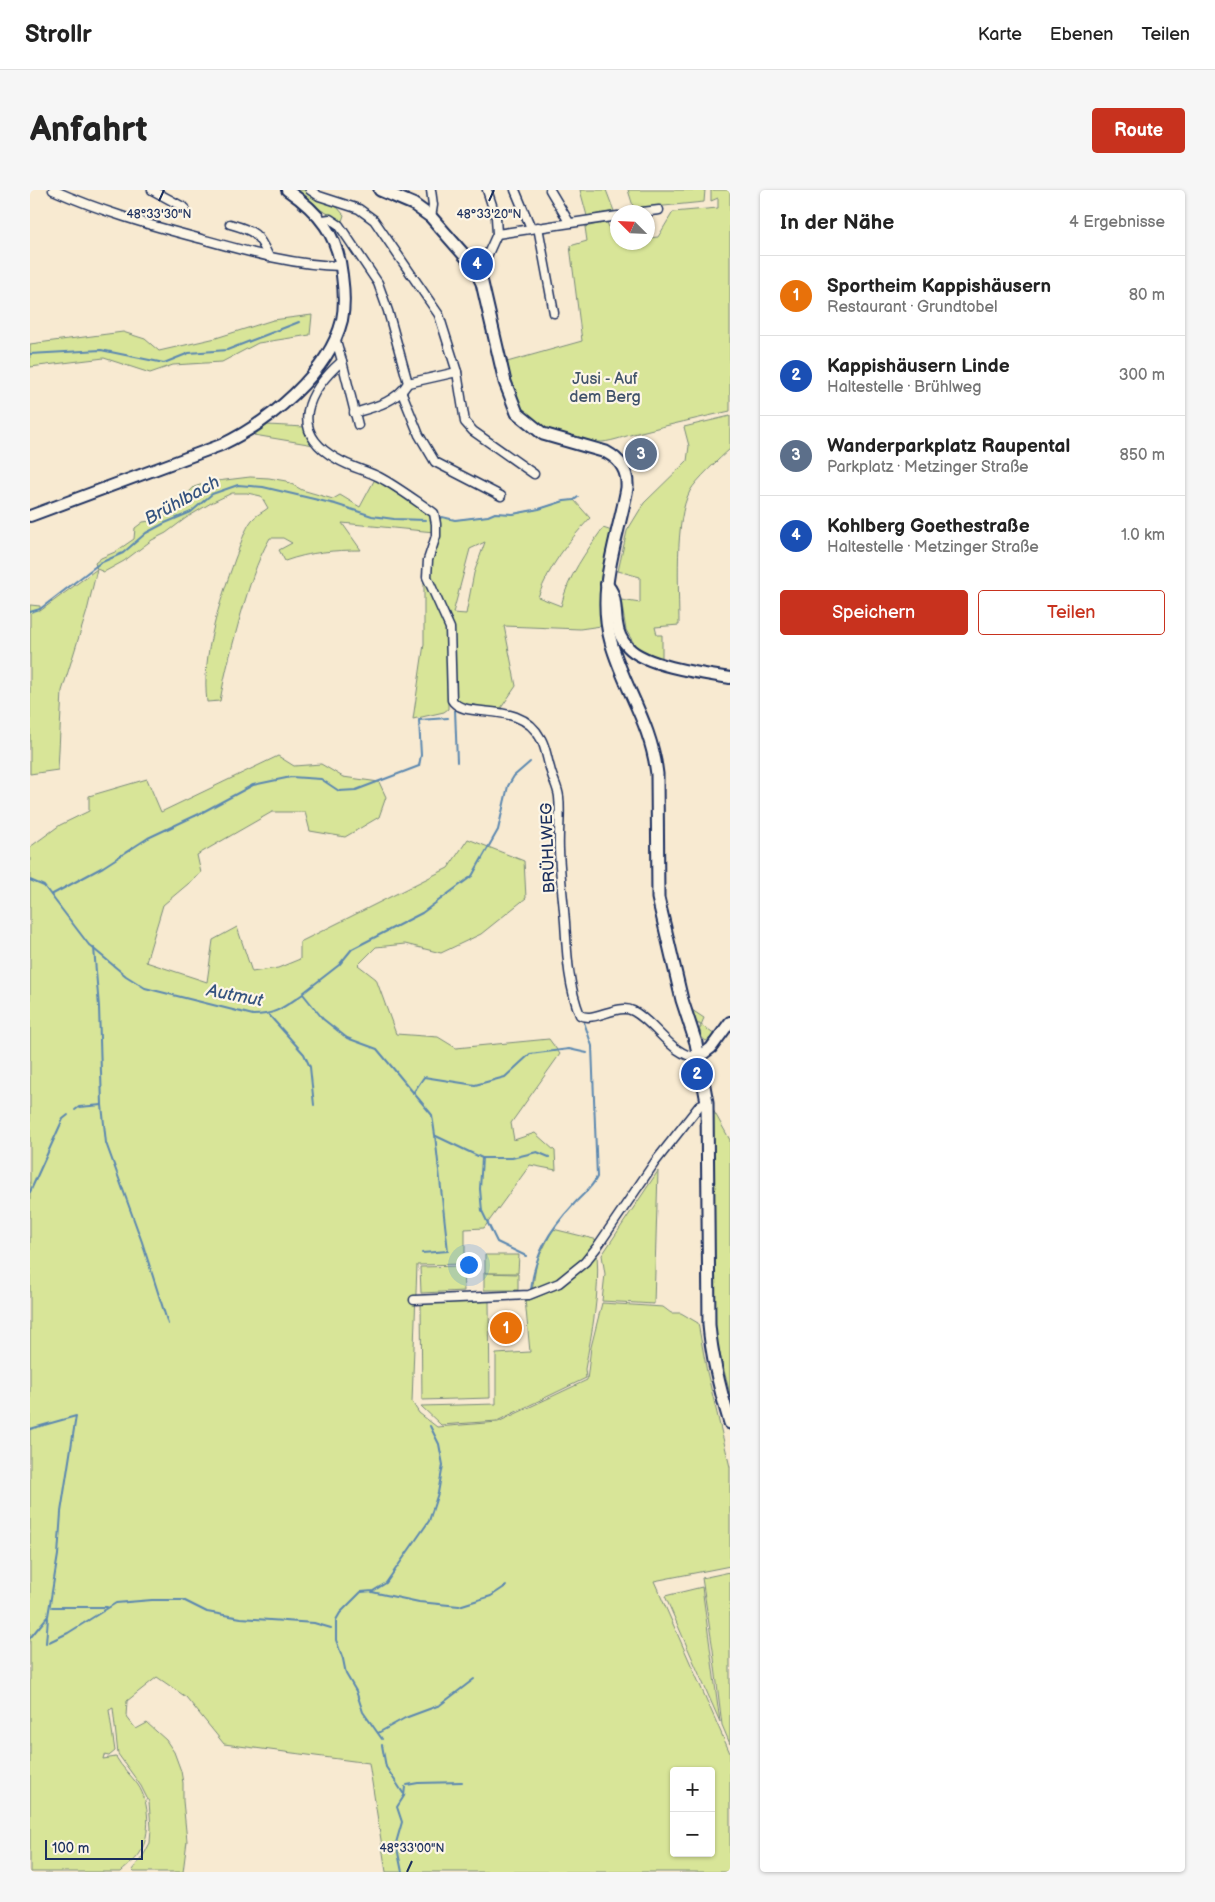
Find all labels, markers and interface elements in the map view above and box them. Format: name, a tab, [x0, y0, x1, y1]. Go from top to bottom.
text: Strollr	[25, 20, 92, 49]
text: Karte	[978, 24, 1022, 45]
text: Ebenen	[1050, 24, 1113, 45]
text: Teilen	[1141, 24, 1190, 45]
button: Route	[1092, 108, 1185, 153]
text: Anfahrt	[30, 109, 148, 152]
north arrow	[610, 205, 655, 250]
text: 48°33'30"N	[126, 207, 192, 222]
text: 48°33'20"N	[457, 207, 521, 222]
text: In der Nähe	[780, 210, 894, 235]
text: 4 Ergebnisse	[1069, 213, 1165, 232]
pin: 4	[461, 245, 493, 283]
text: Sportheim Kappishäusern	[827, 275, 1051, 298]
text: 1	[793, 286, 799, 305]
text: 80 m	[1129, 286, 1165, 305]
text: Restaurant · Grundtobel	[827, 298, 998, 317]
text: Kappishäusern Linde	[827, 355, 1010, 378]
text: 2	[791, 366, 801, 385]
text: 300 m	[1119, 366, 1165, 385]
park label: Jusi - Auf dem Berg	[569, 370, 641, 407]
text: Haltestelle · Brühlweg	[827, 378, 982, 397]
pin: 3	[625, 435, 657, 473]
text: Wanderparkplatz Raupental	[827, 435, 1070, 458]
text: 3	[791, 446, 801, 465]
text: 850 m	[1120, 446, 1165, 465]
text: Parkplatz · Metzinger Straße	[827, 458, 1029, 477]
water label: Brühlbach	[141, 471, 224, 530]
text: Kohlberg Goethestraße	[827, 515, 1030, 538]
text: 4	[791, 526, 801, 545]
text: 1.0 km	[1121, 526, 1165, 545]
text: Haltestelle · Metzinger Straße	[827, 538, 1039, 557]
button: Speichern	[780, 590, 968, 635]
button: Teilen	[978, 590, 1165, 635]
street label: BRÜHLWEG	[535, 802, 560, 894]
water label: Autmut	[204, 980, 265, 1011]
pin: 2	[681, 1055, 713, 1093]
your location	[456, 1252, 482, 1278]
pin: 1	[490, 1309, 522, 1347]
map controls	[670, 1767, 715, 1857]
button: +	[670, 1767, 715, 1812]
button: −	[670, 1812, 715, 1857]
scale bar	[45, 1837, 142, 1860]
text: 100 m	[52, 1840, 89, 1857]
text: 48°33'00"N	[380, 1841, 444, 1856]

